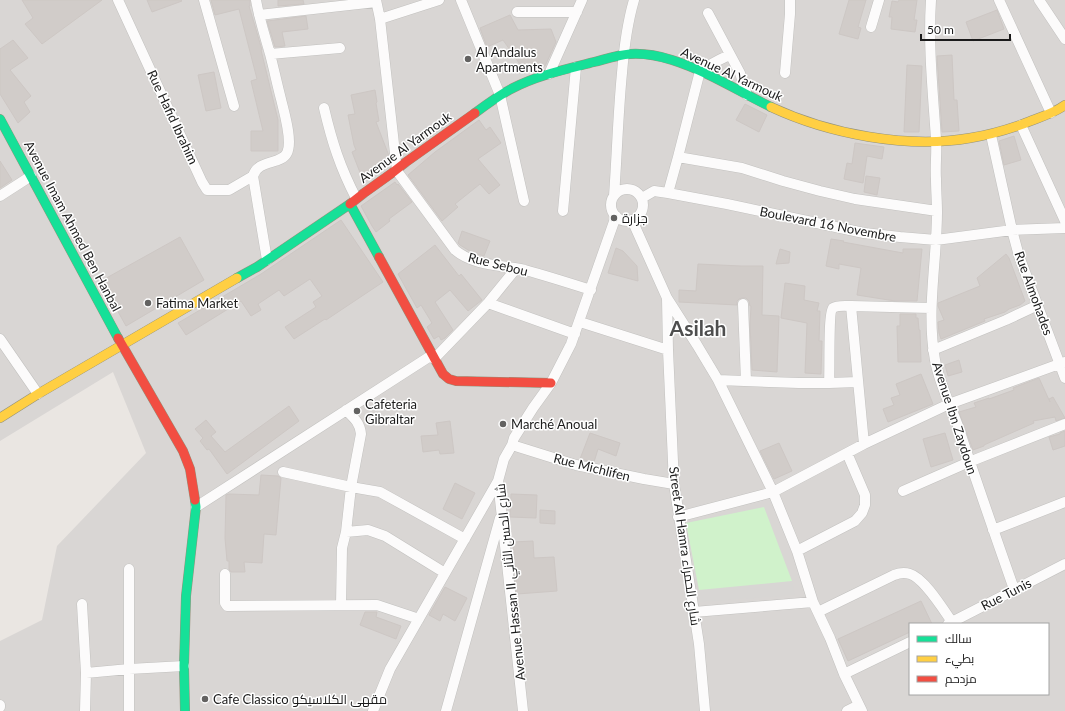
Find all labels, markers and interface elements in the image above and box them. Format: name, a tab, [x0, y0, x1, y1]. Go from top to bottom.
scale bar	[921, 16, 1010, 42]
text: 50 m	[927, 22, 954, 37]
street label: Avenue Al Yarmouk	[679, 43, 786, 105]
place label: Al Andalus Apartments	[476, 44, 543, 75]
marker: Al Andalus Apartments	[463, 54, 473, 64]
street label: Rue Hafid Ibrahim	[144, 67, 202, 167]
street label: Avenue Al Yarmouk	[356, 108, 455, 186]
street label: Avenue Imam Ahmed Ben Hanbal	[21, 138, 125, 314]
street label: Boulevard 16 Novembre	[758, 203, 898, 245]
place label: جزارة	[622, 210, 648, 226]
marker: جزارة	[609, 213, 619, 223]
street label: Rue Sebou	[466, 249, 530, 279]
street label: Rue Almohades	[1011, 249, 1057, 338]
place label: Fatima Market	[156, 295, 238, 311]
marker: Fatima Market	[143, 298, 153, 308]
district label: Asilah	[669, 315, 726, 340]
street label: Avenue Ibn Zaydoun	[929, 360, 981, 476]
place label: Cafeteria Gibraltar	[365, 396, 417, 427]
marker: Cafeteria Gibraltar	[352, 406, 362, 416]
place label: Marché Anoual	[511, 416, 597, 432]
marker: Marché Anoual	[498, 419, 508, 429]
street label: Rue Michlifen	[552, 450, 632, 484]
street label: Street Al Hamra شارع الحمراء	[665, 466, 704, 627]
street label: Avenue Hassan II شارع الحسن الثاني	[492, 482, 531, 681]
street label: Rue Tunis	[978, 574, 1034, 613]
legend	[909, 623, 1049, 695]
text: سالك	[945, 631, 972, 646]
text: بطيء	[945, 651, 974, 669]
text: مزدحم	[945, 671, 977, 687]
place label: Cafe Classico مقهى الكلاسيكو	[213, 691, 387, 707]
marker: Cafe Classico مقهى الكلاسيكو	[200, 694, 210, 704]

